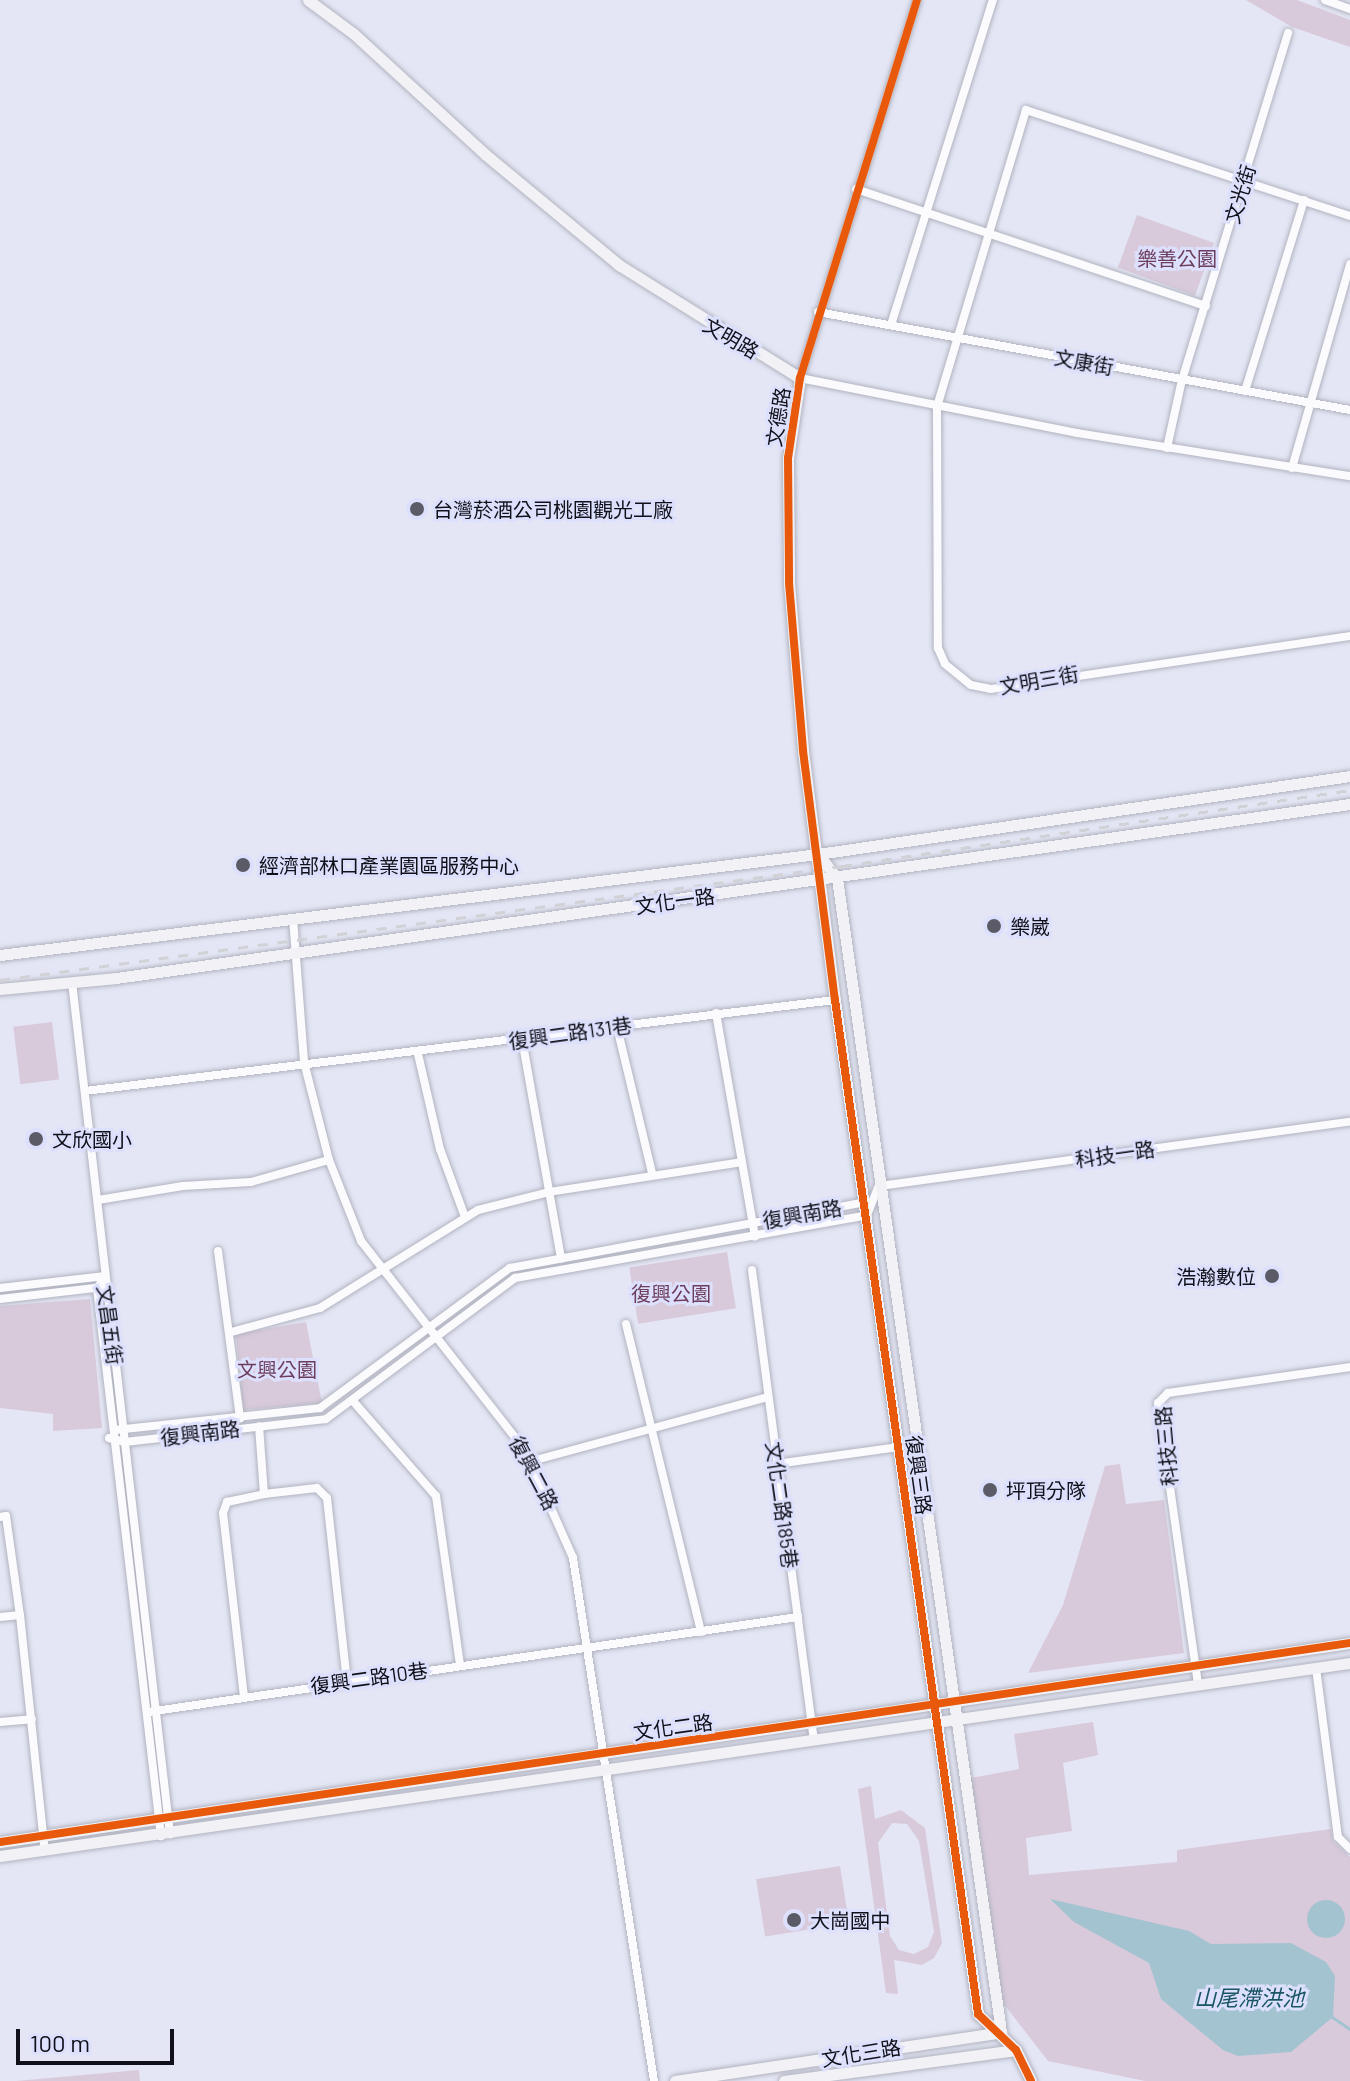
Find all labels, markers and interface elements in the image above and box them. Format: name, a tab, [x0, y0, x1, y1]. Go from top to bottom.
street label: 文光街	[1220, 162, 1260, 226]
park label: 樂善公園	[1137, 246, 1217, 270]
street label: 文明路	[699, 313, 763, 363]
street label: 文康街	[1052, 345, 1116, 379]
street label: 文德路	[761, 385, 795, 449]
place label: 台灣菸酒公司桃園觀光工廠	[433, 497, 673, 521]
marker: 台灣菸酒公司桃園觀光工廠	[408, 500, 426, 518]
street label: 文明三街	[998, 661, 1080, 699]
place label: 經濟部林口產業園區服務中心	[259, 853, 519, 877]
marker: 經濟部林口產業園區服務中心	[234, 856, 252, 874]
street label: 文化一路	[634, 884, 716, 918]
place label: 樂崴	[1010, 914, 1050, 938]
marker: 樂崴	[985, 917, 1003, 935]
street label: 復興二路131巷	[507, 1012, 633, 1054]
place label: 文欣國小	[52, 1127, 132, 1151]
marker: 文欣國小	[27, 1130, 45, 1148]
street label: 科技一路	[1074, 1137, 1156, 1171]
street label: 復興南路	[761, 1195, 843, 1233]
place label: 浩瀚數位	[1176, 1264, 1256, 1288]
marker: 浩瀚數位	[1263, 1267, 1281, 1285]
park label: 復興公園	[631, 1281, 711, 1305]
street label: 文昌五街	[93, 1284, 127, 1366]
park label: 文興公園	[237, 1357, 317, 1381]
street label: 科技三路	[1151, 1405, 1181, 1487]
street label: 復興南路	[159, 1416, 241, 1450]
street label: 復興二路	[505, 1432, 563, 1514]
street label: 復興三路	[902, 1434, 936, 1516]
street label: 文化二路185巷	[761, 1440, 803, 1570]
place label: 坪頂分隊	[1006, 1478, 1086, 1502]
marker: 坪頂分隊	[981, 1481, 999, 1499]
street label: 復興二路10巷	[309, 1658, 429, 1698]
street label: 文化二路	[632, 1710, 714, 1744]
place label: 大崗國中	[810, 1908, 890, 1932]
marker: 大崗國中	[785, 1911, 803, 1929]
water label: 山尾滯洪池	[1194, 1985, 1304, 2011]
scale bar	[20, 2013, 178, 2063]
text: 100 m	[30, 2028, 90, 2057]
street label: 文化三路	[820, 2035, 902, 2071]

